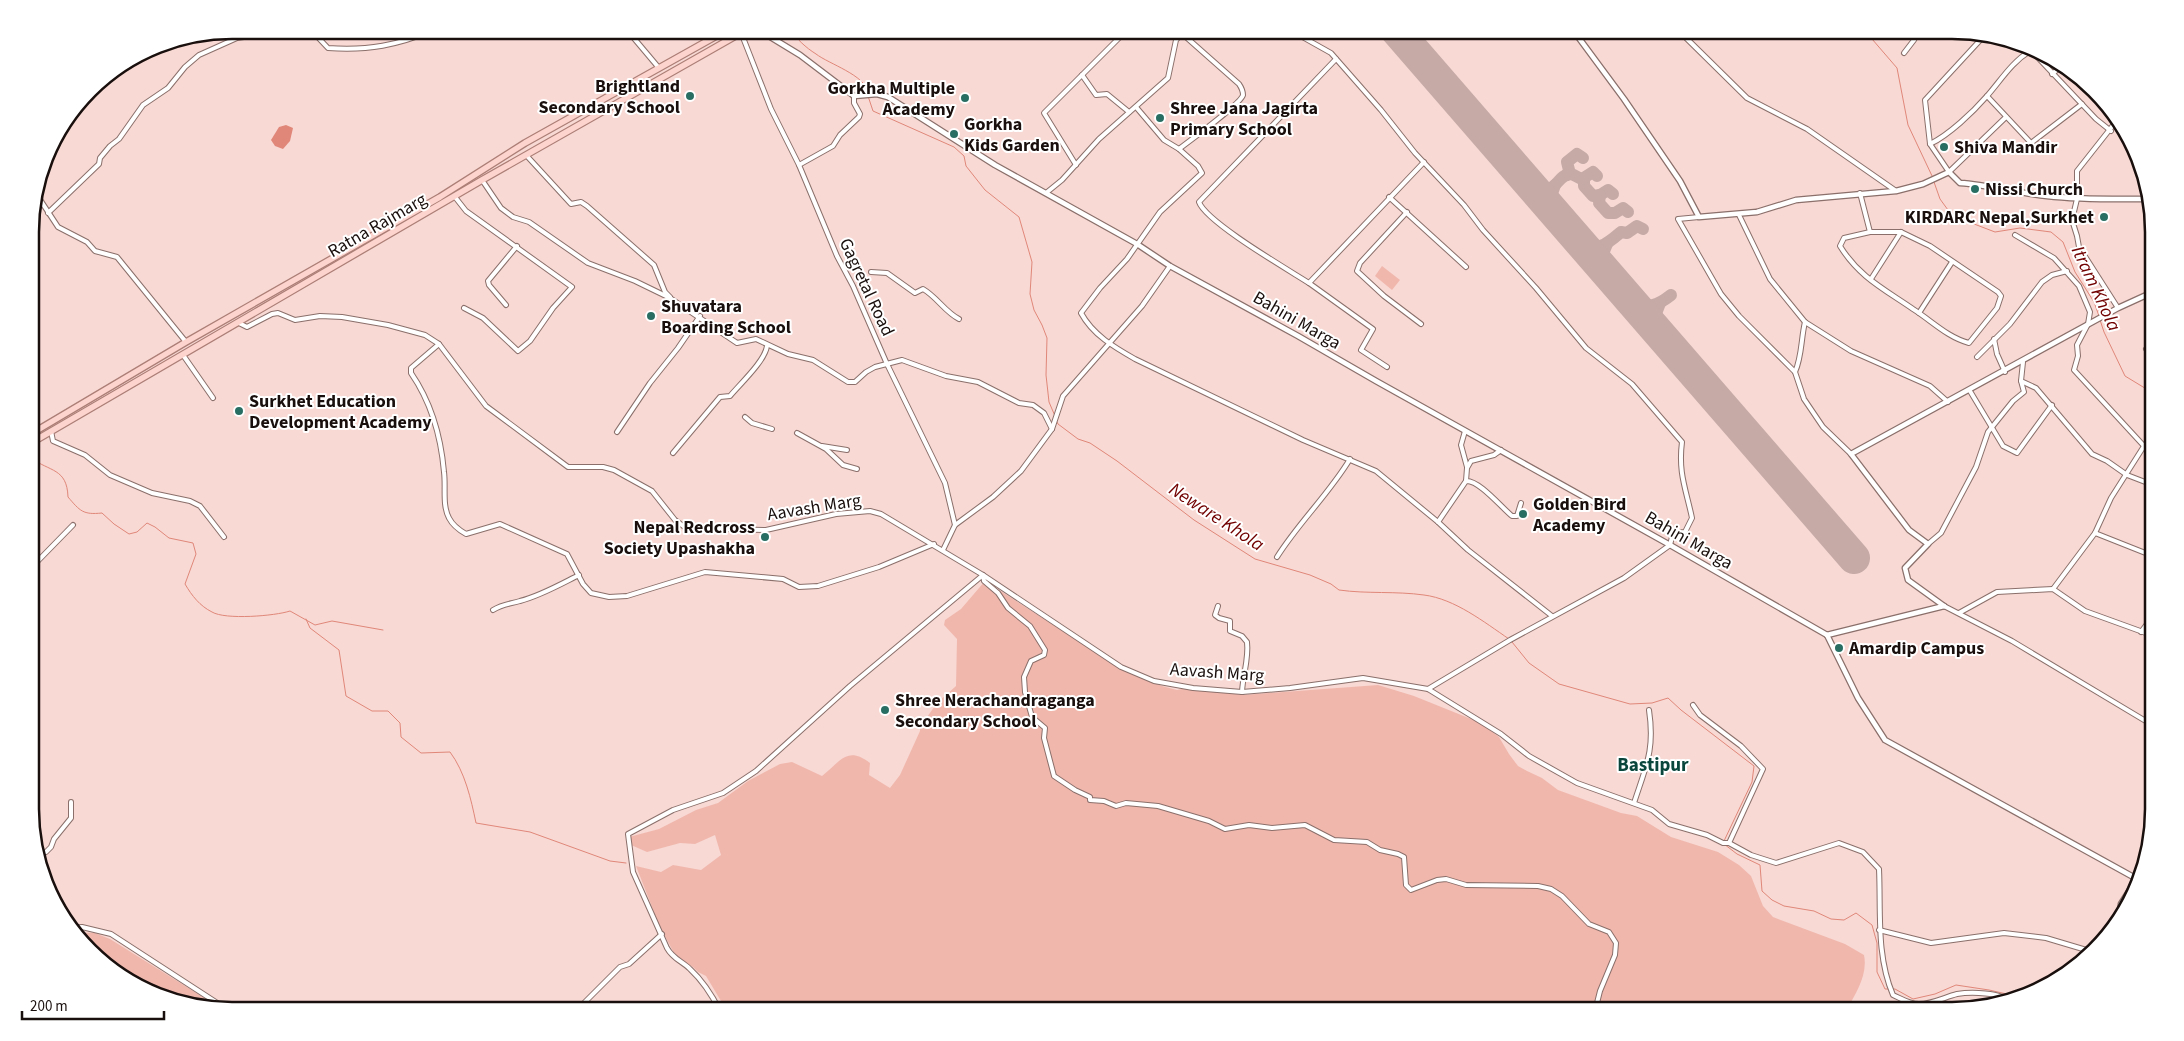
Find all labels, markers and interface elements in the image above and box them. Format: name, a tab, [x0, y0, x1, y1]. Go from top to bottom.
place label: Brightland Secondary School	[539, 74, 680, 120]
place label: Gorkha Multiple Academy	[827, 76, 956, 122]
marker: Brightland Secondary School	[684, 90, 696, 102]
marker: Gorkha Multiple Academy	[959, 92, 971, 104]
place label: Shree Jana Jagirta Primary School	[1170, 96, 1318, 142]
place label: Gorkha Kids Garden	[964, 112, 1060, 158]
marker: Shree Jana Jagirta Primary School	[1154, 112, 1166, 124]
marker: Gorkha Kids Garden	[948, 128, 960, 140]
place label: Shiva Mandir	[1954, 135, 2058, 160]
marker: Shiva Mandir	[1938, 141, 1950, 153]
place label: Nissi Church	[1985, 177, 2083, 202]
marker: Nissi Church	[1969, 183, 1981, 195]
street label: Ratna Rajmarg	[323, 187, 431, 264]
place label: KIRDARC Nepal,Surkhet	[1905, 205, 2094, 230]
marker: KIRDARC Nepal,Surkhet	[2098, 211, 2110, 223]
street label: Gagretal Road	[833, 234, 900, 340]
water label: Itram Khola	[2064, 241, 2127, 336]
street label: Bahini Marga	[1248, 285, 1345, 356]
place label: Shuvatara Boarding School	[661, 294, 791, 340]
marker: Shuvatara Boarding School	[645, 310, 657, 322]
place label: Surkhet Education Development Academy	[249, 389, 432, 435]
marker: Surkhet Education Development Academy	[233, 405, 245, 417]
water label: Neware Khola	[1163, 476, 1269, 558]
street label: Aavash Marg	[765, 488, 863, 527]
place label: Golden Bird Academy	[1532, 492, 1626, 538]
street label: Bahini Marga	[1640, 505, 1737, 576]
marker: Golden Bird Academy	[1517, 508, 1529, 520]
place label: Nepal Redcross Society Upashakha	[604, 515, 755, 561]
marker: Nepal Redcross Society Upashakha	[759, 531, 771, 543]
place label: Amardip Campus	[1848, 636, 1984, 661]
marker: Amardip Campus	[1833, 642, 1845, 654]
street label: Aavash Marg	[1169, 657, 1265, 688]
place label: Shree Nerachandraganga Secondary School	[895, 688, 1095, 734]
marker: Shree Nerachandraganga Secondary School	[879, 704, 891, 716]
district label: Bastipur	[1617, 752, 1689, 779]
scale bar	[22, 988, 165, 1020]
text: 200 m	[30, 996, 68, 1017]

